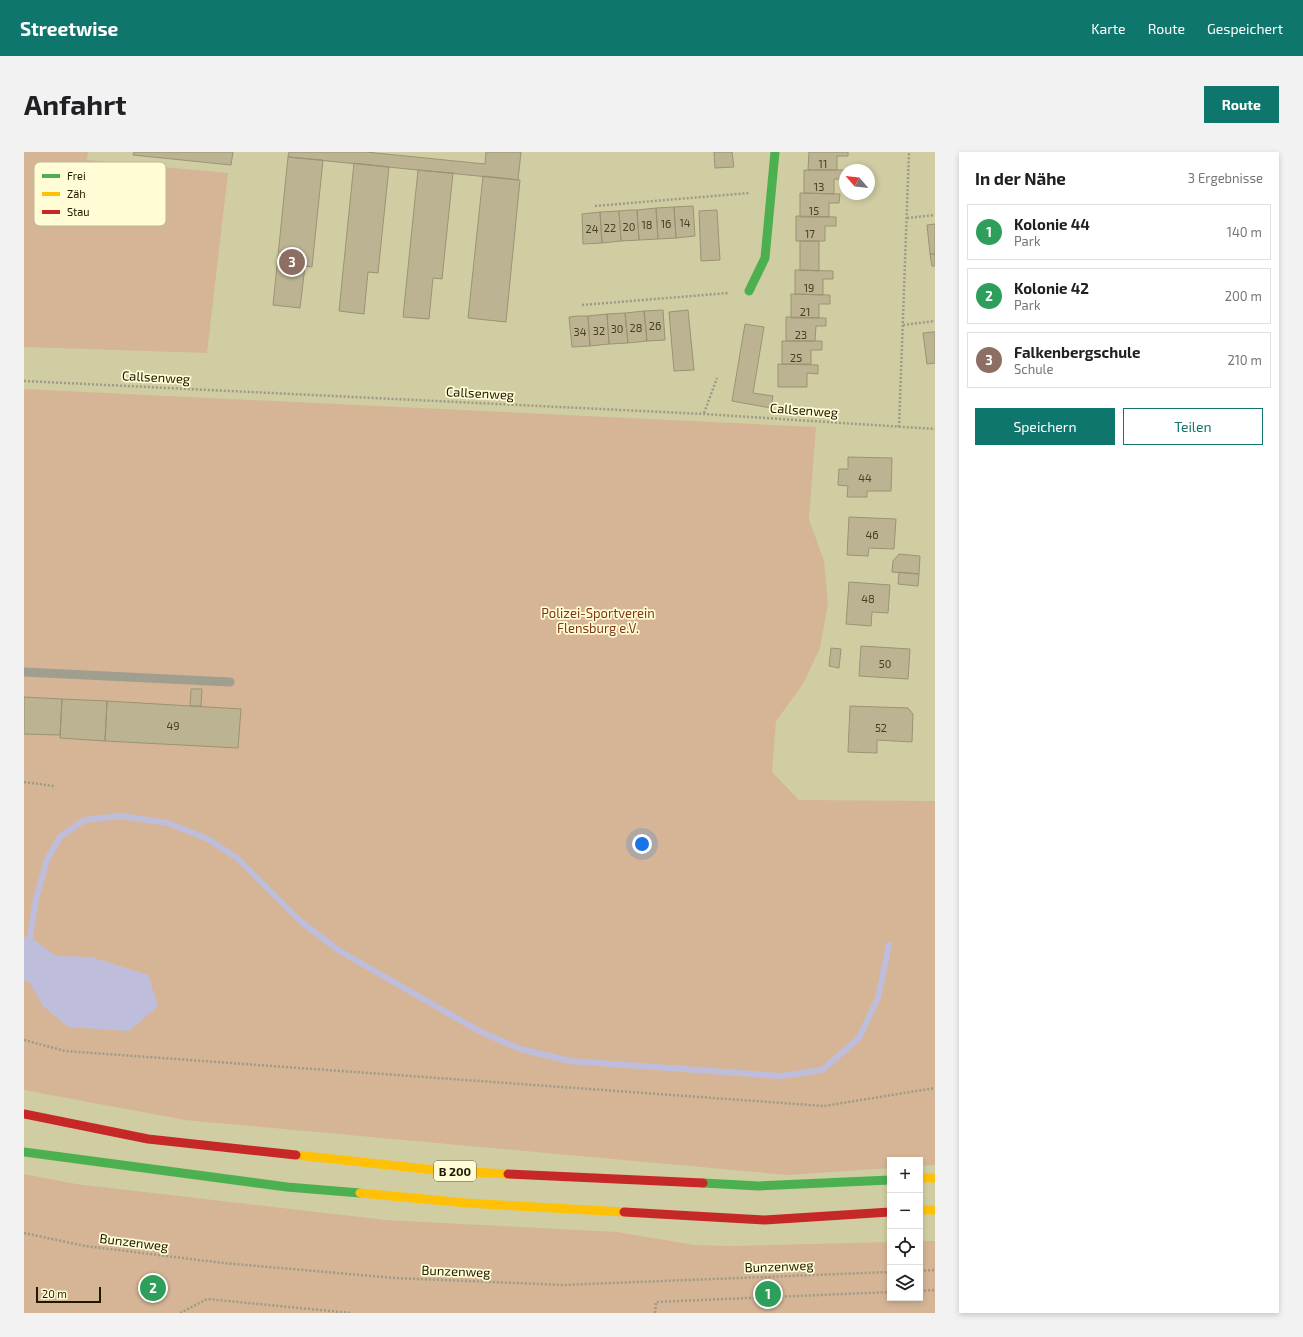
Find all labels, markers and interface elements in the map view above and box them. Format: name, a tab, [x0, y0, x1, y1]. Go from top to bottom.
text: Streetwise	[20, 17, 118, 40]
text: Karte	[1091, 20, 1126, 37]
text: Route	[1148, 20, 1185, 37]
text: Gespeichert	[1207, 20, 1283, 37]
button: Route	[1204, 86, 1279, 123]
text: Anfahrt	[24, 87, 127, 121]
house number: 11	[819, 157, 827, 170]
legend	[34, 162, 166, 226]
north arrow	[839, 164, 875, 200]
text: In der Nähe	[975, 168, 1066, 188]
text: Frei	[67, 169, 86, 182]
text: 3 Ergebnisse	[1188, 170, 1263, 186]
house number: 13	[814, 180, 824, 193]
text: Zäh	[67, 187, 86, 200]
house number: 15	[809, 204, 819, 217]
text: Stau	[67, 205, 90, 218]
text: Kolonie 44	[1014, 215, 1090, 233]
house number: 14	[679, 216, 691, 229]
house number: 16	[661, 217, 671, 230]
house number: 18	[641, 218, 653, 231]
house number: 20	[623, 220, 635, 233]
house number: 22	[604, 221, 616, 234]
house number: 24	[586, 222, 599, 235]
text: 1	[986, 224, 992, 240]
text: 140 m	[1227, 224, 1262, 240]
house number: 17	[805, 227, 815, 240]
text: Park	[1014, 233, 1041, 249]
pin: 3	[279, 247, 305, 277]
text: Kolonie 42	[1014, 279, 1089, 297]
house number: 19	[804, 281, 814, 294]
text: 2	[985, 288, 993, 304]
text: 200 m	[1225, 288, 1262, 304]
text: Park	[1014, 297, 1041, 313]
house number: 21	[800, 305, 810, 318]
house number: 26	[649, 319, 661, 332]
house number: 28	[630, 321, 642, 334]
house number: 30	[611, 322, 623, 335]
house number: 32	[593, 324, 605, 337]
house number: 34	[574, 325, 587, 338]
house number: 23	[795, 328, 807, 341]
text: Falkenbergschule	[1014, 343, 1140, 361]
house number: 25	[790, 351, 802, 364]
text: 3	[985, 352, 993, 368]
text: 210 m	[1227, 352, 1262, 368]
text: Schule	[1014, 361, 1053, 377]
street label: Callsenweg	[121, 367, 191, 387]
street label: Callsenweg	[445, 383, 515, 403]
street label: Callsenweg	[769, 400, 839, 420]
button: Speichern	[975, 408, 1115, 445]
button: Teilen	[1123, 408, 1263, 445]
house number: 44	[858, 471, 872, 484]
house number: 46	[865, 528, 879, 541]
house number: 48	[861, 592, 875, 605]
park label: Polizei-Sportverein Flensburg e.V.	[541, 605, 655, 636]
house number: 50	[879, 657, 891, 670]
house number: 49	[166, 719, 180, 732]
house number: 52	[875, 721, 887, 734]
your location	[632, 834, 652, 854]
map controls	[887, 1157, 923, 1301]
button: +	[887, 1157, 923, 1193]
road number: B 200	[434, 1161, 476, 1181]
button: −	[887, 1193, 923, 1229]
button: locate	[887, 1229, 923, 1265]
street label: Bunzenweg	[99, 1230, 169, 1254]
street label: Bunzenweg	[744, 1257, 814, 1275]
street label: Bunzenweg	[421, 1262, 491, 1280]
button: layers	[887, 1265, 923, 1301]
pin: 2	[140, 1273, 166, 1303]
pin: 1	[755, 1279, 781, 1309]
scale bar	[36, 1285, 101, 1304]
text: 20 m	[42, 1287, 67, 1300]

